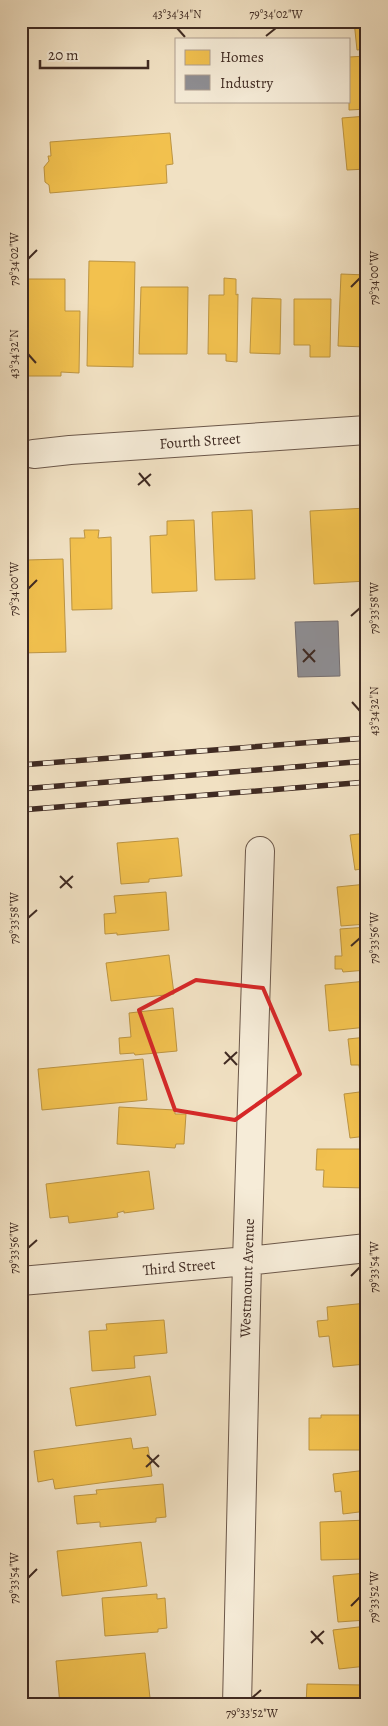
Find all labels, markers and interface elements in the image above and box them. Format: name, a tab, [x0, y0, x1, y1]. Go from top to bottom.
text: 43°34'34"N	[152, 6, 202, 22]
text: 79°34'02"W	[249, 6, 304, 22]
scale bar	[40, 38, 148, 70]
legend	[175, 38, 350, 102]
text: 20 m	[48, 45, 79, 65]
text: Homes	[220, 47, 264, 67]
text: Industry	[220, 73, 274, 93]
text: 79°34'02"W	[6, 231, 22, 286]
text: 79°34'00"W	[366, 250, 382, 305]
text: 43°34'32"N	[6, 329, 22, 379]
street label: Fourth Street	[159, 428, 241, 454]
text: 79°34'00"W	[6, 561, 22, 616]
text: 79°33'58"W	[366, 581, 382, 634]
text: 43°34'32"N	[366, 686, 382, 736]
text: 79°33'58"W	[6, 891, 22, 944]
text: 79°33'56"W	[366, 911, 382, 964]
street label: Westmount Avenue	[235, 1218, 259, 1339]
text: 79°33'56"W	[6, 1221, 22, 1274]
text: 79°33'54"W	[366, 1240, 382, 1293]
street label: Third Street	[142, 1254, 216, 1280]
text: 79°33'54"W	[6, 1551, 22, 1604]
text: 79°33'52"W	[366, 1570, 382, 1623]
text: 79°33'52"W	[226, 1705, 279, 1721]

